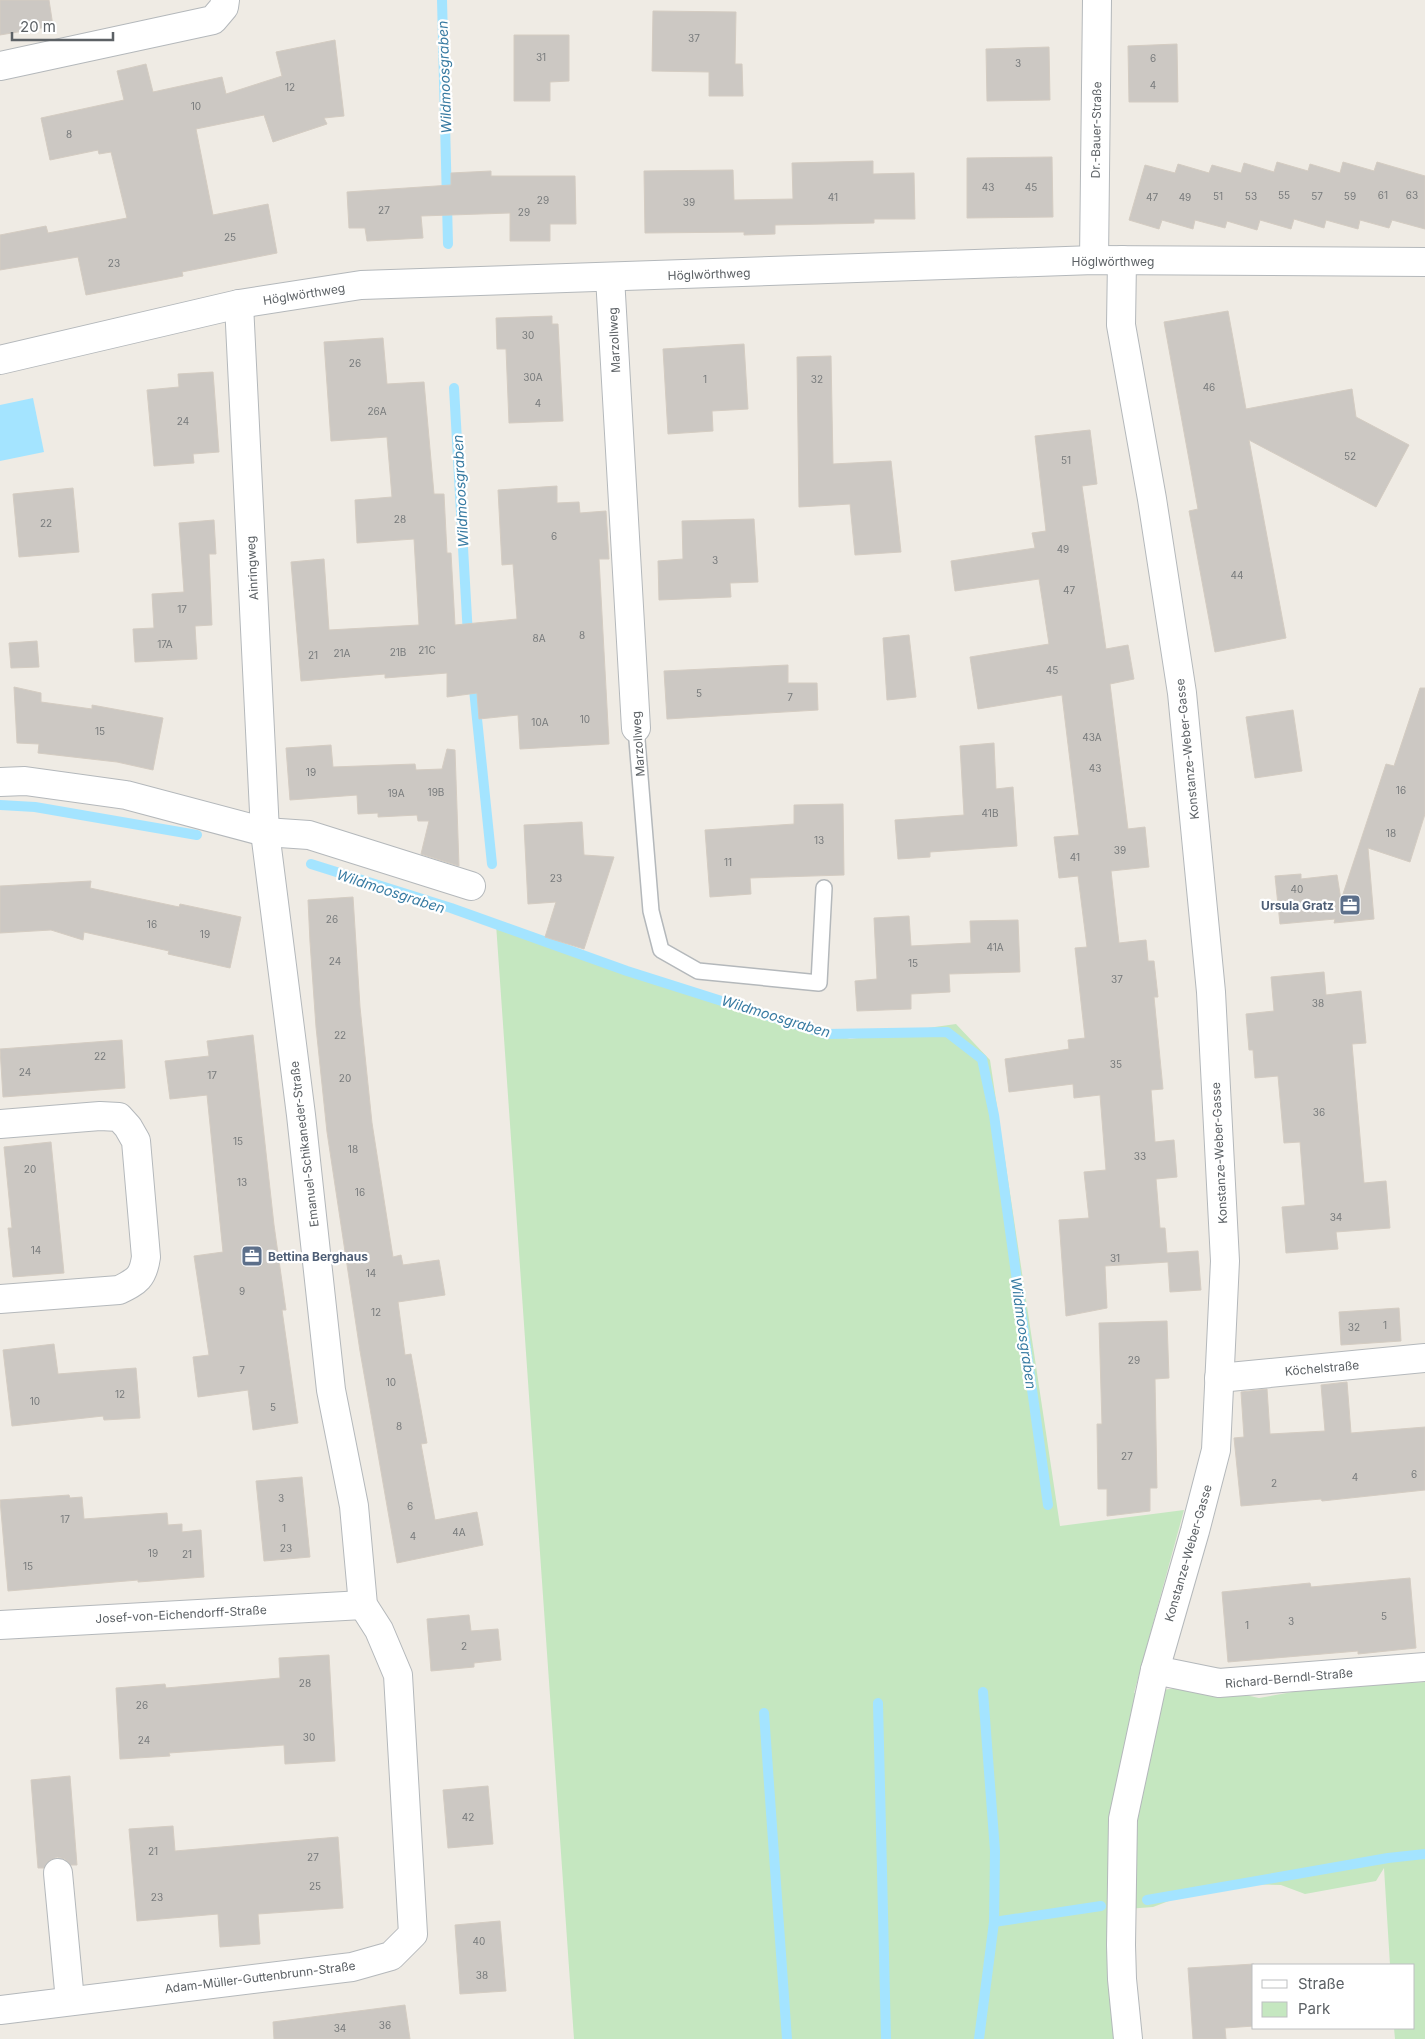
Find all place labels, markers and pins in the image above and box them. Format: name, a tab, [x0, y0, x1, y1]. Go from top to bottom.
office icon: Ursula Gratz	[1338, 893, 1362, 917]
place label: Ursula Gratz	[1261, 898, 1334, 913]
office icon: Bettina Berghaus	[240, 1244, 264, 1268]
place label: Bettina Berghaus	[268, 1249, 368, 1264]

